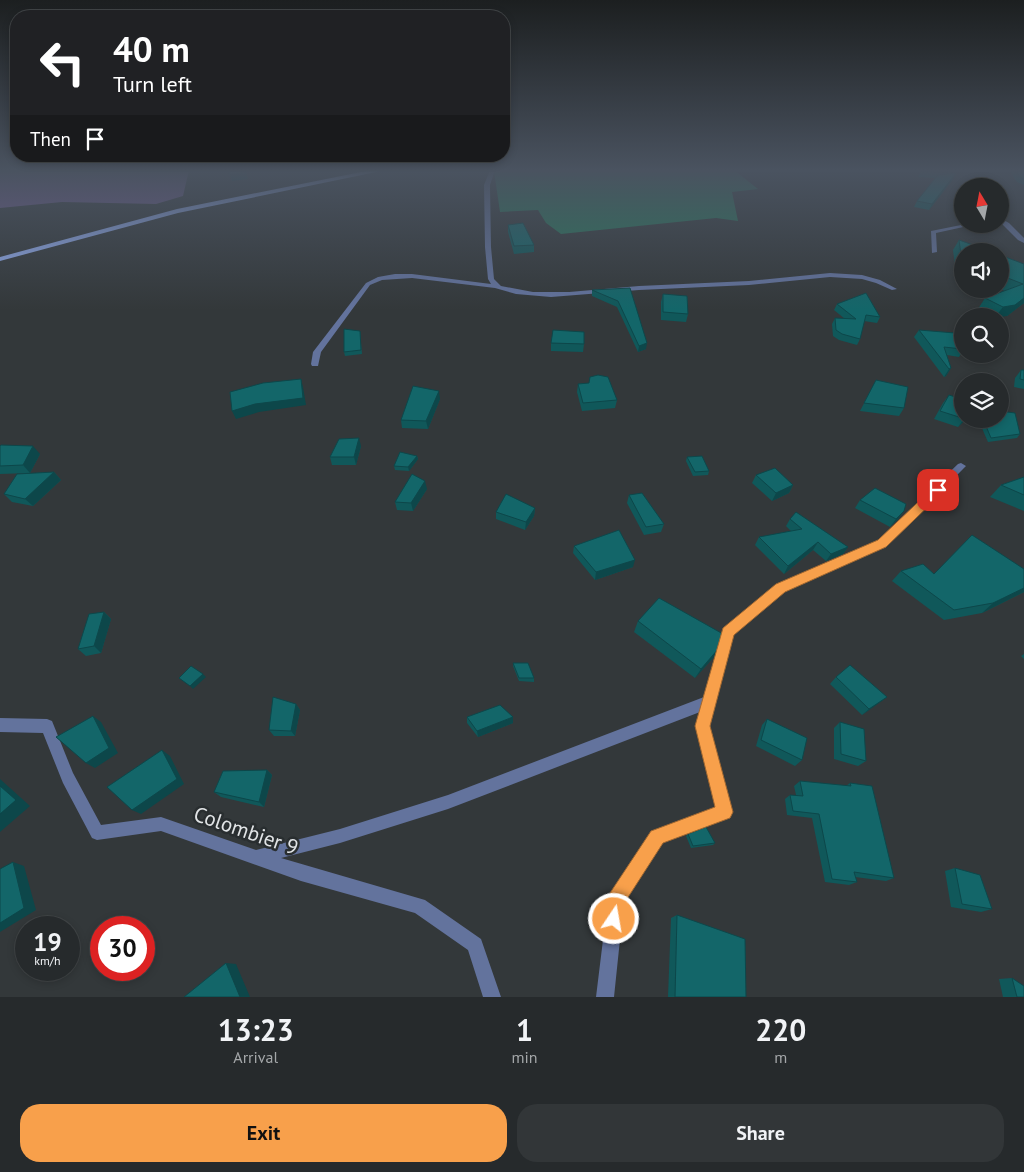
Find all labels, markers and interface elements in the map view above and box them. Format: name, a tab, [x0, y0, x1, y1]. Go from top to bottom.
text: 40 m	[113, 26, 190, 72]
icon: left	[30, 30, 95, 95]
text: Turn left	[113, 70, 192, 98]
icon: arrive	[81, 125, 109, 153]
text: Then	[30, 127, 71, 151]
north arrow	[954, 178, 1009, 232]
map controls	[954, 178, 1009, 428]
button: sound	[954, 243, 1009, 298]
button: search	[954, 308, 1009, 363]
button: layers	[954, 373, 1009, 428]
pin	[917, 469, 959, 511]
icon: arrive	[924, 476, 952, 504]
street label: Colombier 9	[190, 800, 302, 861]
position arrow	[587, 892, 639, 944]
speed limit sign: 30	[90, 916, 155, 981]
text: 19	[33, 926, 62, 958]
text: km/h	[34, 953, 61, 968]
text: 13:23	[218, 1010, 294, 1049]
text: 1	[516, 1010, 533, 1049]
text: 220	[755, 1010, 806, 1049]
text: Arrival	[233, 1047, 278, 1067]
text: min	[512, 1047, 538, 1067]
text: m	[774, 1047, 787, 1067]
button: Exit	[20, 1104, 507, 1162]
button: Share	[517, 1104, 1004, 1162]

